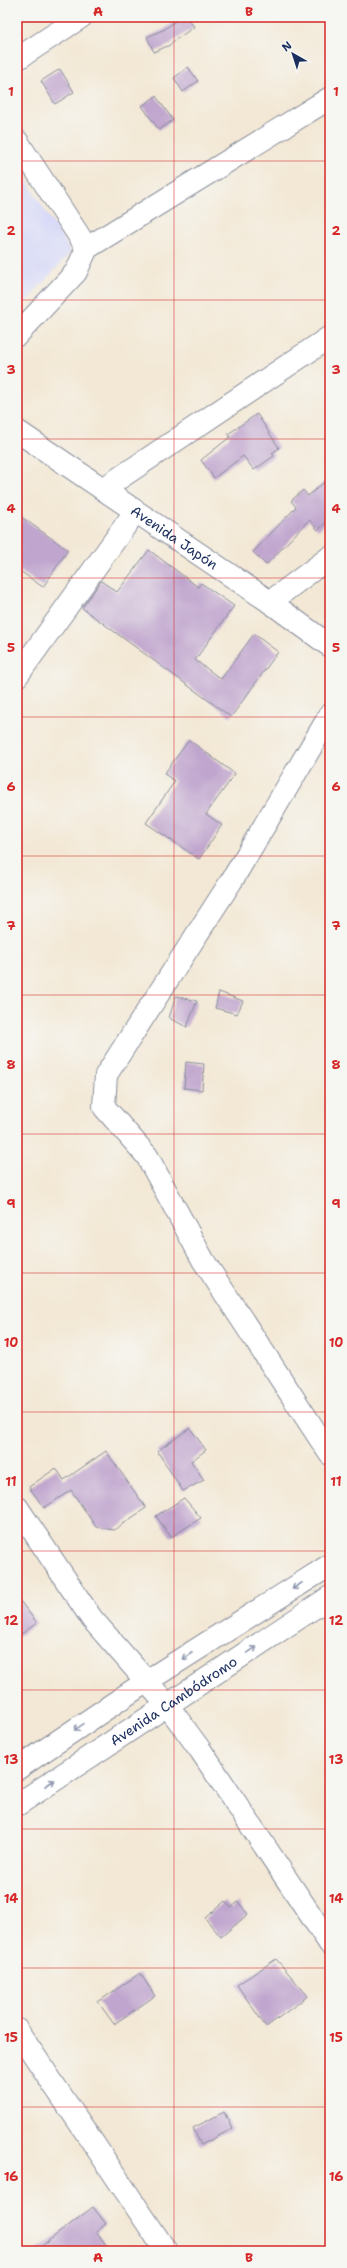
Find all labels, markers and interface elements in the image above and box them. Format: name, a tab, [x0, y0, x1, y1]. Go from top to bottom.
text: A	[93, 3, 103, 20]
text: B	[245, 3, 253, 20]
north arrow	[273, 34, 313, 74]
text: N	[279, 38, 295, 55]
text: 1	[8, 83, 14, 100]
text: 1	[333, 83, 339, 100]
text: 2	[6, 222, 16, 239]
text: 2	[331, 222, 341, 239]
text: 3	[6, 361, 16, 378]
text: 3	[331, 361, 341, 378]
text: 4	[6, 500, 16, 517]
text: 4	[331, 500, 341, 517]
street label: Avenida Japón	[127, 502, 222, 574]
text: 5	[7, 639, 15, 656]
text: 5	[332, 639, 340, 656]
text: 6	[6, 778, 16, 795]
text: 6	[331, 778, 341, 795]
text: 7	[6, 917, 16, 934]
text: 7	[331, 917, 341, 934]
text: 8	[6, 1056, 16, 1073]
text: 8	[331, 1056, 341, 1073]
text: 9	[6, 1195, 16, 1212]
text: 9	[331, 1195, 341, 1212]
text: 10	[4, 1334, 18, 1351]
text: 10	[329, 1334, 343, 1351]
text: 11	[5, 1473, 17, 1490]
text: 11	[330, 1473, 342, 1490]
one-way arrow	[291, 1582, 303, 1590]
text: 12	[4, 1612, 18, 1629]
text: 12	[329, 1612, 343, 1629]
one-way arrow	[246, 1646, 257, 1654]
one-way arrow	[182, 1651, 193, 1660]
street label: Avenida Cambódromo	[106, 1652, 241, 1750]
one-way arrow	[74, 1723, 85, 1731]
text: 13	[4, 1751, 18, 1768]
text: 13	[329, 1751, 343, 1768]
one-way arrow	[44, 1779, 55, 1787]
text: 14	[4, 1890, 18, 1907]
text: 14	[329, 1890, 343, 1907]
text: 15	[4, 2029, 18, 2046]
text: 15	[329, 2029, 343, 2046]
text: 16	[4, 2168, 18, 2185]
text: 16	[329, 2168, 343, 2185]
text: A	[93, 2249, 103, 2266]
text: B	[245, 2249, 253, 2266]

